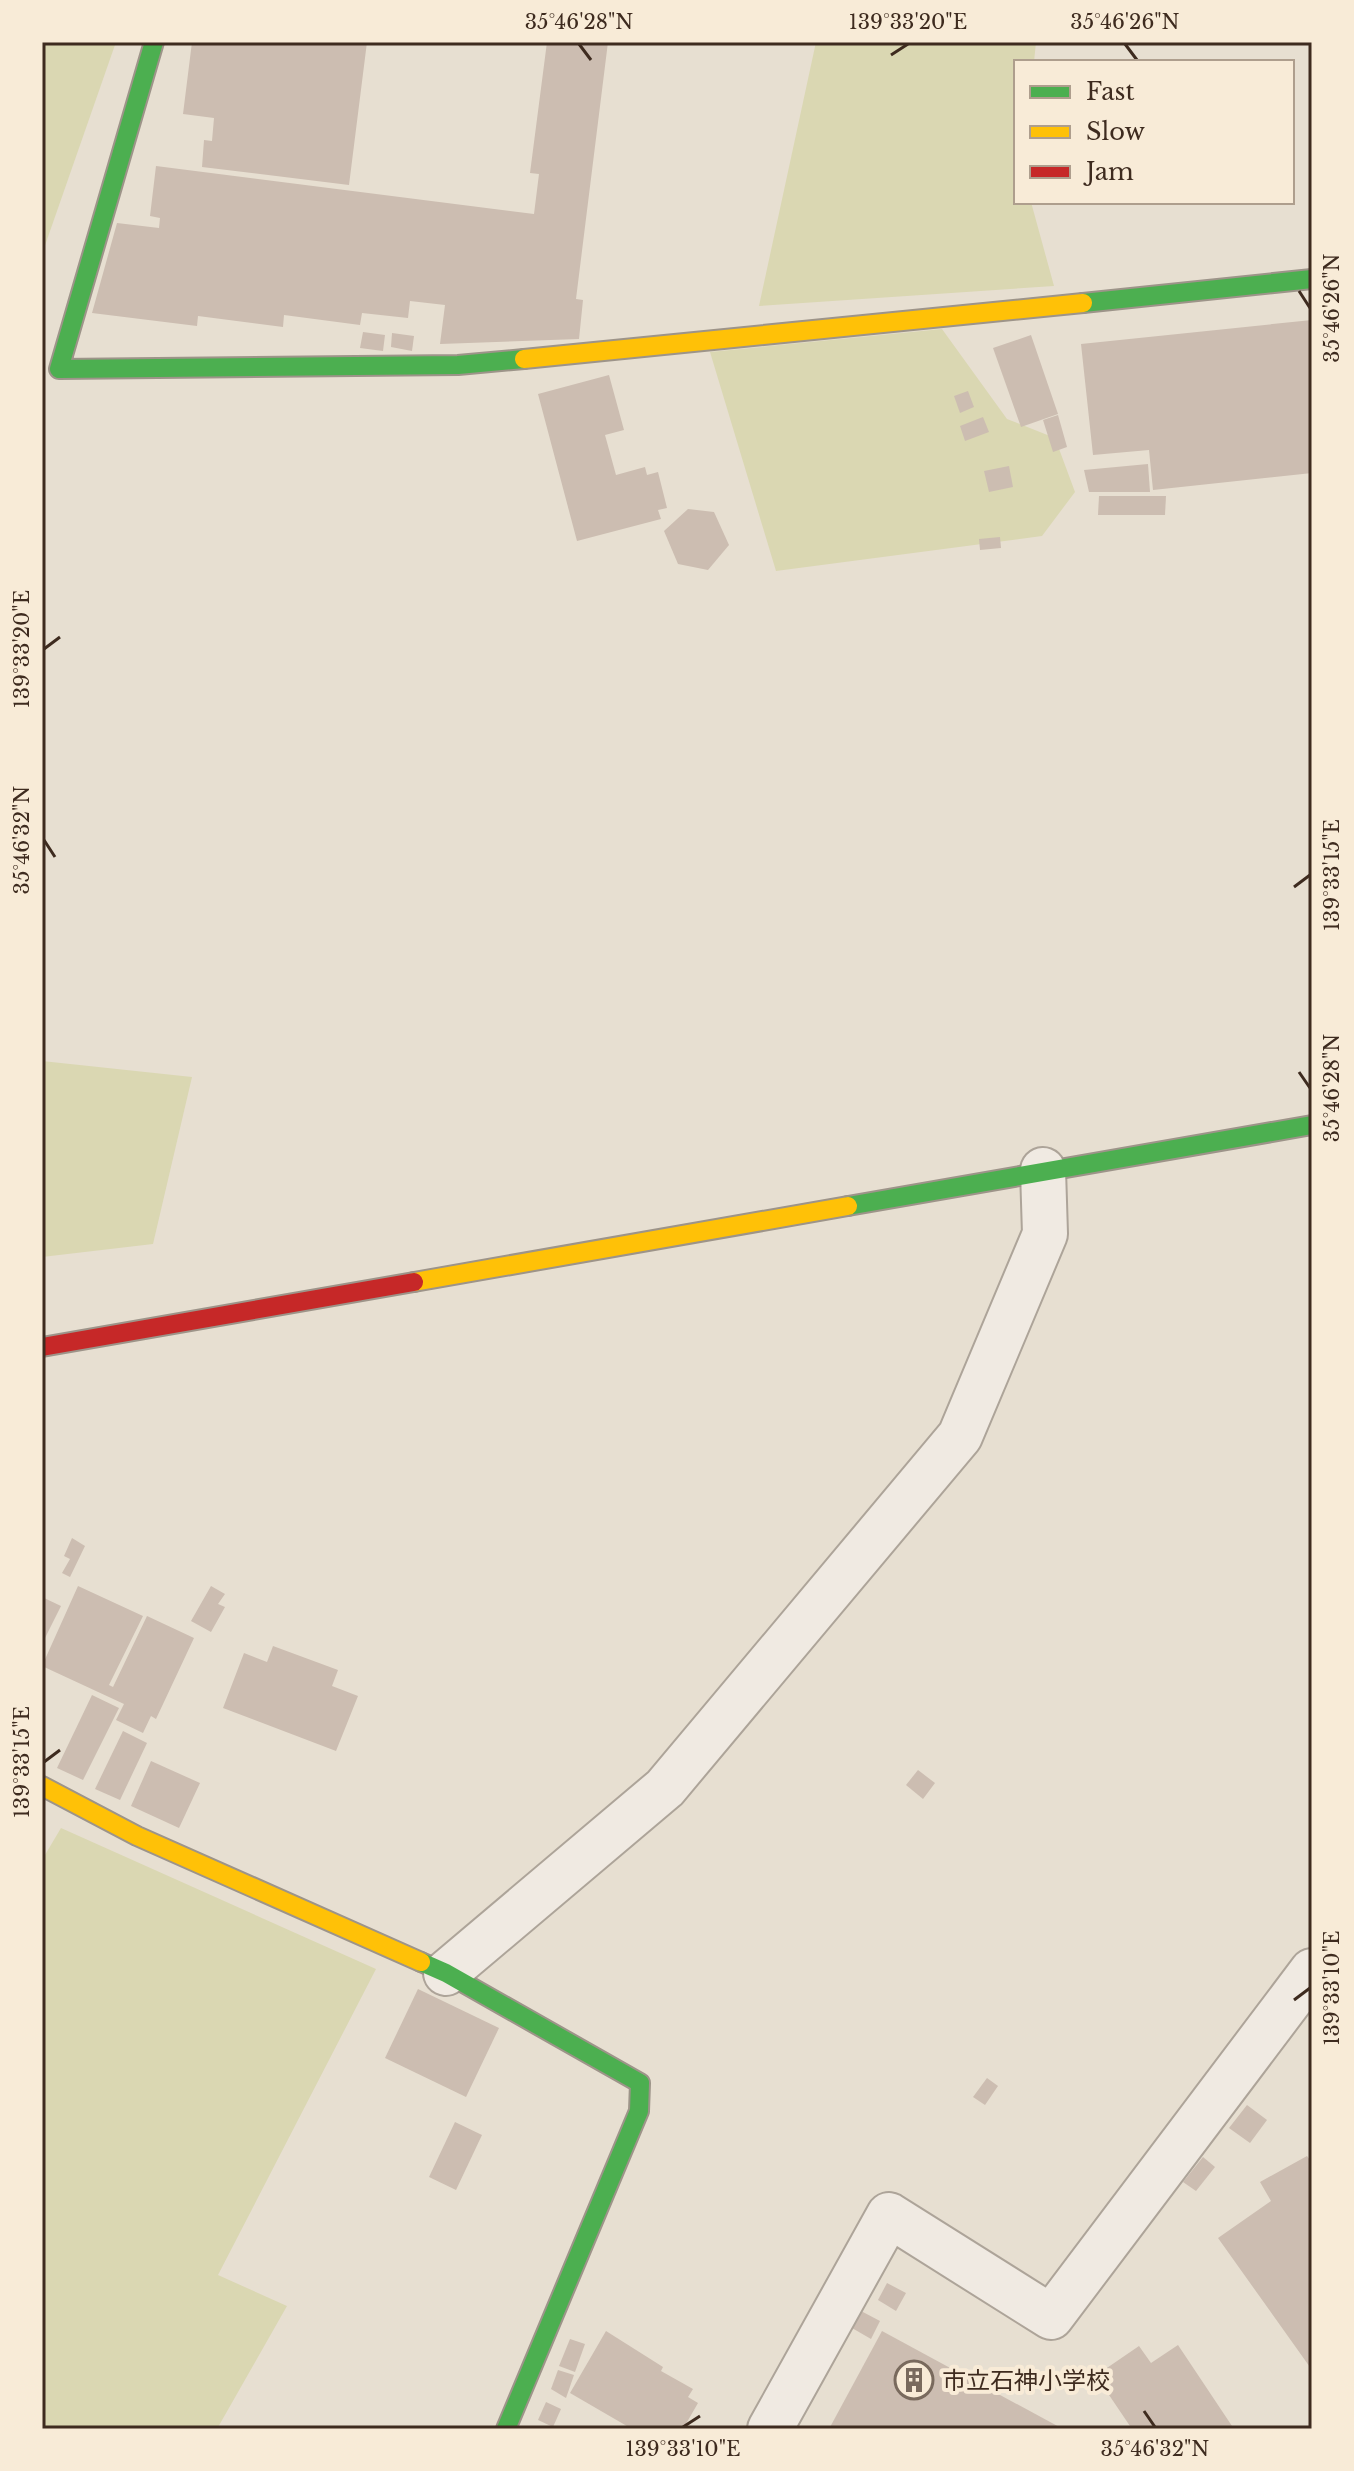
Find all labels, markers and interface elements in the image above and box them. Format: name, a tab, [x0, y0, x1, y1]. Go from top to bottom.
text: 35°46'28"N	[525, 10, 633, 34]
text: 139°33'20"E	[849, 10, 967, 34]
text: 35°46'26"N	[1070, 10, 1180, 34]
legend	[1014, 60, 1294, 204]
text: Fast	[1086, 77, 1134, 106]
text: Slow	[1086, 117, 1145, 146]
text: Jam	[1083, 157, 1134, 186]
text: 35°46'26"N	[1320, 253, 1344, 363]
text: 139°33'20"E	[10, 590, 34, 708]
text: 35°46'32"N	[10, 786, 34, 894]
text: 139°33'15"E	[1320, 819, 1344, 931]
text: 35°46'28"N	[1320, 1034, 1344, 1142]
text: 139°33'15"E	[10, 1706, 34, 1818]
text: 139°33'10"E	[1320, 1930, 1344, 2046]
building icon: 市立石神小学校	[893, 2359, 935, 2401]
place label: 市立石神小学校	[942, 2366, 1110, 2395]
text: 139°33'10"E	[625, 2437, 741, 2461]
text: 35°46'32"N	[1101, 2437, 1209, 2461]

